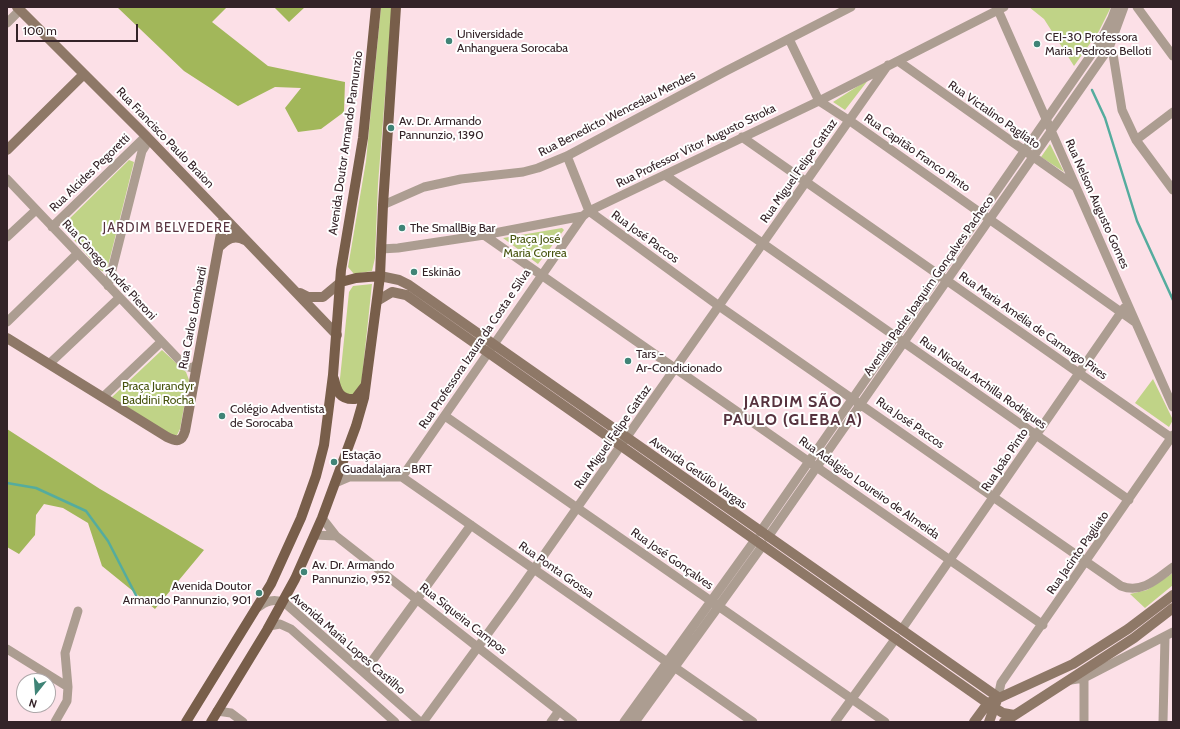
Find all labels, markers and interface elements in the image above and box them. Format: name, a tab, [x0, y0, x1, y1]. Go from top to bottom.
scale bar	[18, 16, 140, 42]
text: 100 m	[23, 23, 57, 38]
place label: Universidade Anhanguera Sorocaba	[457, 27, 568, 55]
place label: CEI-30 Professora Maria Pedroso Belloti	[1045, 30, 1151, 58]
marker: Universidade Anhanguera Sorocaba	[444, 36, 454, 46]
marker: CEI-30 Professora Maria Pedroso Belloti	[1032, 39, 1042, 49]
street label: Avenida Doutor Armando Pannunzio	[326, 50, 366, 236]
street label: Rua Benedicto Wenceslau Mendes	[536, 68, 698, 160]
street label: Rua Victalino Pagliato	[945, 78, 1043, 152]
street label: Rua Francisco Paulo Braion	[113, 85, 217, 191]
street label: Rua Professor Vitor Augusto Stroka	[614, 101, 778, 191]
street label: Rua Capitão Franco Pinto	[861, 111, 973, 195]
place label: Av. Dr. Armando Pannunzio, 1390	[399, 114, 484, 142]
street label: Rua Miguel Felipe Gattaz	[758, 116, 840, 226]
marker: Av. Dr. Armando Pannunzio, 1390	[386, 123, 396, 133]
street label: Rua Alcides Pegoretti	[47, 131, 133, 215]
street label: Rua Nelson Augusto Gomes	[1062, 137, 1132, 271]
street label: Avenida Padre Joaquim Gonçalves Pacheco	[861, 193, 997, 379]
street label: Rua José Paccos	[608, 208, 682, 266]
street label: Rua Cônego André Pieroni	[59, 217, 159, 323]
district label: JARDIM BELVEDERE	[103, 220, 231, 236]
place label: The SmallBig Bar	[410, 221, 495, 235]
marker: The SmallBig Bar	[397, 223, 407, 233]
park label: Praça José Maria Correa	[503, 232, 567, 260]
place label: Eskinão	[422, 265, 461, 279]
street label: Rua Carlos Lombardi	[176, 266, 210, 370]
street label: Rua Professora Izaura da Costa e Silva	[416, 266, 534, 432]
marker: Eskinão	[409, 267, 419, 277]
street label: Rua Maria Amélia de Camargo Pires	[956, 269, 1110, 383]
street label: Rua Nicolau Archilla Rodrigues	[917, 334, 1049, 432]
place label: Tars - Ar-Condicionado	[636, 347, 722, 375]
marker: Tars - Ar-Condicionado	[623, 356, 633, 366]
park label: Praça Jurandyr Baddini Rocha	[122, 379, 194, 407]
street label: Rua Miguel Felipe Gattaz	[572, 382, 654, 492]
district label: JARDIM SÃO PAULO (GLEBA A)	[723, 392, 863, 430]
street label: Rua José Paccos	[873, 394, 947, 452]
place label: Colégio Adventista de Sorocaba	[230, 402, 325, 430]
marker: Colégio Adventista de Sorocaba	[217, 411, 227, 421]
street label: Rua João Pinto	[979, 426, 1031, 494]
street label: Avenida Getúlio Vargas	[647, 434, 749, 512]
street label: Rua Adalgiso Loureiro de Almeida	[796, 434, 942, 542]
place label: Estação Guadalajara - BRT	[342, 448, 432, 476]
marker: Estação Guadalajara - BRT	[329, 457, 339, 467]
street label: Rua Jacinto Pagliato	[1044, 509, 1112, 597]
street label: Rua José Gonçalves	[628, 525, 716, 593]
street label: Rua Ponta Grossa	[516, 539, 596, 601]
place label: Av. Dr. Armando Pannunzio, 952	[312, 558, 394, 586]
marker: Av. Dr. Armando Pannunzio, 952	[299, 567, 309, 577]
place label: Avenida Doutor Armando Pannunzio, 901	[123, 579, 251, 607]
street label: Rua Siqueira Campos	[416, 580, 510, 658]
marker: Avenida Doutor Armando Pannunzio, 901	[254, 588, 264, 598]
street label: Avenida Maria Lopes Castilho	[288, 590, 408, 698]
north arrow	[16, 673, 56, 713]
text: N	[27, 696, 39, 711]

